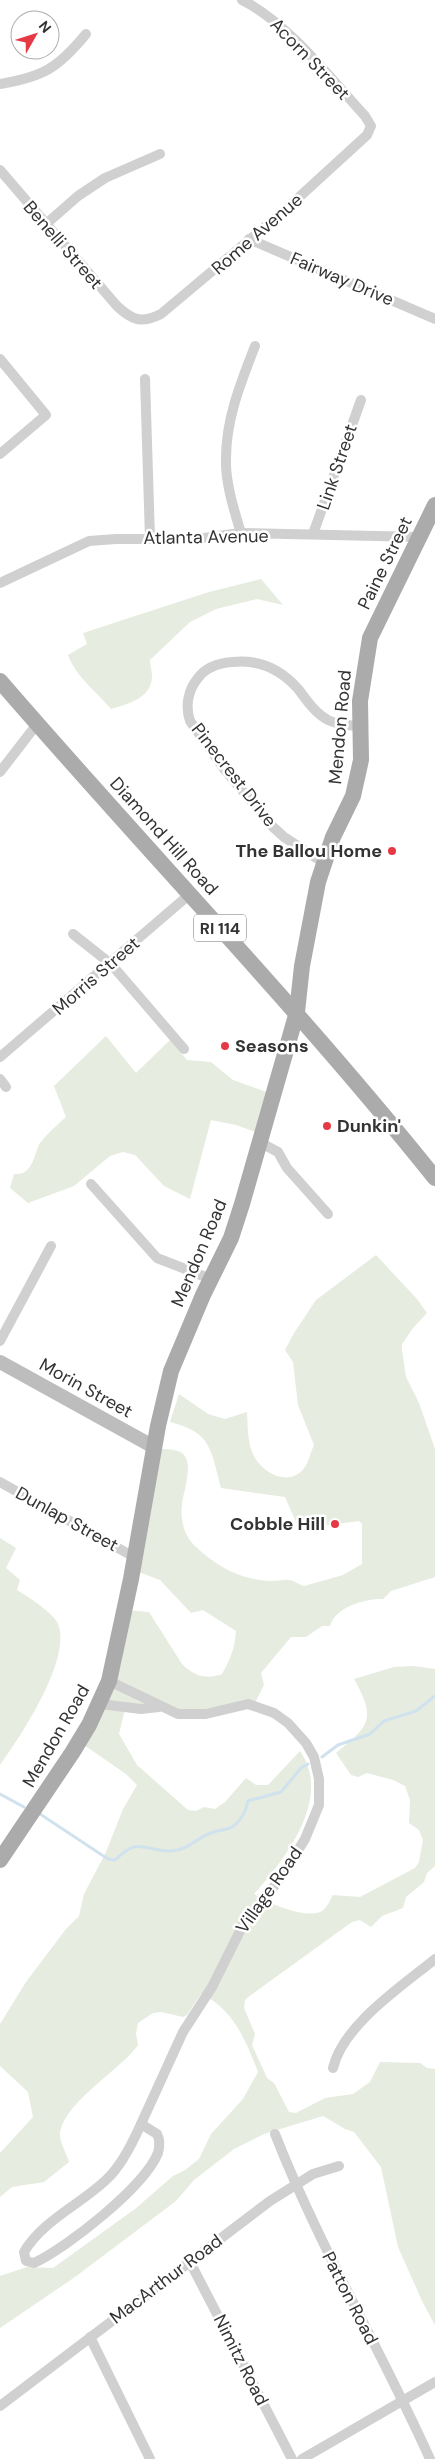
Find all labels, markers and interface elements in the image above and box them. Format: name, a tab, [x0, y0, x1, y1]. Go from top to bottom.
north arrow	[10, 10, 60, 60]
street label: Acorn Street	[265, 13, 355, 105]
text: N	[35, 17, 55, 36]
street label: Rome Avenue	[206, 188, 308, 280]
street label: Benelli Street	[18, 196, 108, 294]
street label: Fairway Drive	[287, 246, 397, 312]
street label: Link Street	[311, 421, 363, 513]
street label: Paine Street	[352, 513, 418, 613]
street label: Atlanta Avenue	[143, 524, 269, 550]
street label: Mendon Road	[323, 669, 357, 785]
street label: Pinecrest Drive	[186, 718, 282, 832]
street label: Diamond Hill Road	[105, 772, 223, 900]
place label: The Ballou Home	[236, 839, 382, 863]
marker: The Ballou Home	[386, 845, 398, 857]
road number: RI 114	[194, 914, 246, 941]
street label: Morris Street	[47, 931, 145, 1021]
place label: Seasons	[235, 1034, 309, 1058]
marker: Seasons	[219, 1040, 231, 1052]
place label: Dunkin'	[337, 1114, 401, 1138]
marker: Dunkin'	[321, 1120, 333, 1132]
street label: Mendon Road	[166, 1196, 232, 1310]
street label: Morin Street	[35, 1353, 137, 1423]
street label: Dunlap Street	[11, 1481, 123, 1557]
place label: Cobble Hill	[230, 1512, 325, 1536]
marker: Cobble Hill	[329, 1518, 341, 1530]
street label: Mendon Road	[17, 1680, 95, 1792]
street label: Village Road	[230, 1842, 308, 1938]
street label: MacArthur Road	[105, 2229, 227, 2329]
street label: Patton Road	[316, 2248, 384, 2348]
street label: Nimitz Road	[208, 2310, 274, 2410]

